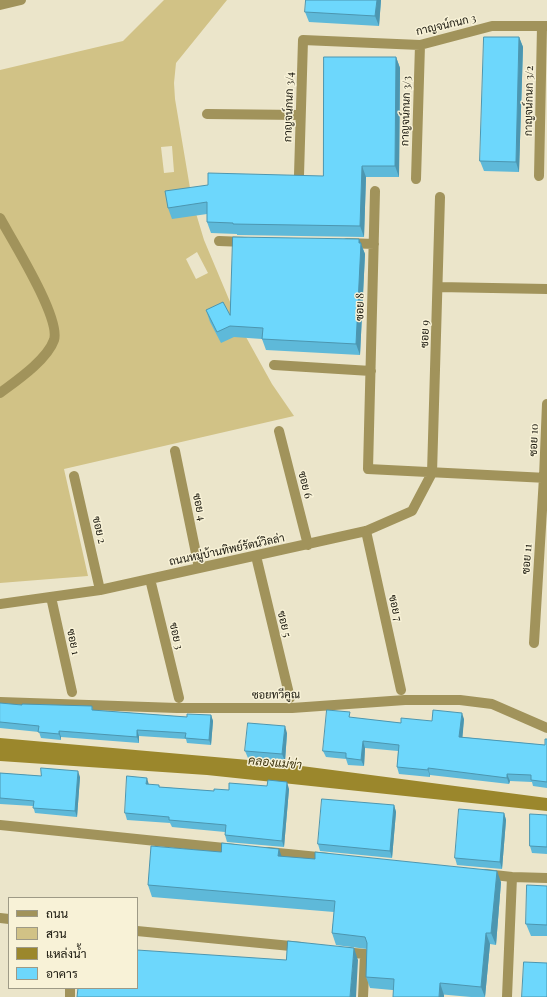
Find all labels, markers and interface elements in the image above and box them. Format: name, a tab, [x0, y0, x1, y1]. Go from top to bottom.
street label: กาญจน์กนก 3	[415, 12, 477, 38]
street label: กาญจน์กนก 3/2	[522, 66, 536, 136]
street label: กาญจน์กนก 3/4	[281, 72, 297, 142]
street label: กาญจน์กนก 3/3	[398, 76, 414, 146]
street label: ซอย 8	[353, 293, 367, 321]
street label: ซอย 9	[418, 320, 432, 348]
street label: ซอย 10	[527, 423, 541, 457]
street label: ซอย 6	[295, 470, 315, 500]
street label: ซอย 4	[190, 492, 208, 522]
street label: ซอย 2	[89, 515, 109, 545]
street label: ถนนหมู่บ้านทิพย์รัตน์วิลล่า	[168, 531, 286, 569]
street label: ซอย 11	[519, 543, 535, 575]
street label: ซอย 7	[386, 593, 404, 623]
street label: ซอย 5	[274, 609, 294, 639]
street label: ซอย 3	[166, 621, 186, 651]
street label: ซอย 1	[64, 628, 82, 656]
street label: ซอยทวีคูณ	[252, 688, 300, 702]
water label: คลองแม่ข่า	[247, 753, 303, 773]
legend	[8, 897, 138, 989]
text: ถนน	[46, 905, 68, 921]
text: สวน	[46, 925, 67, 941]
text: แหล่งน้ำ	[46, 945, 86, 961]
text: อาคาร	[46, 965, 78, 981]

